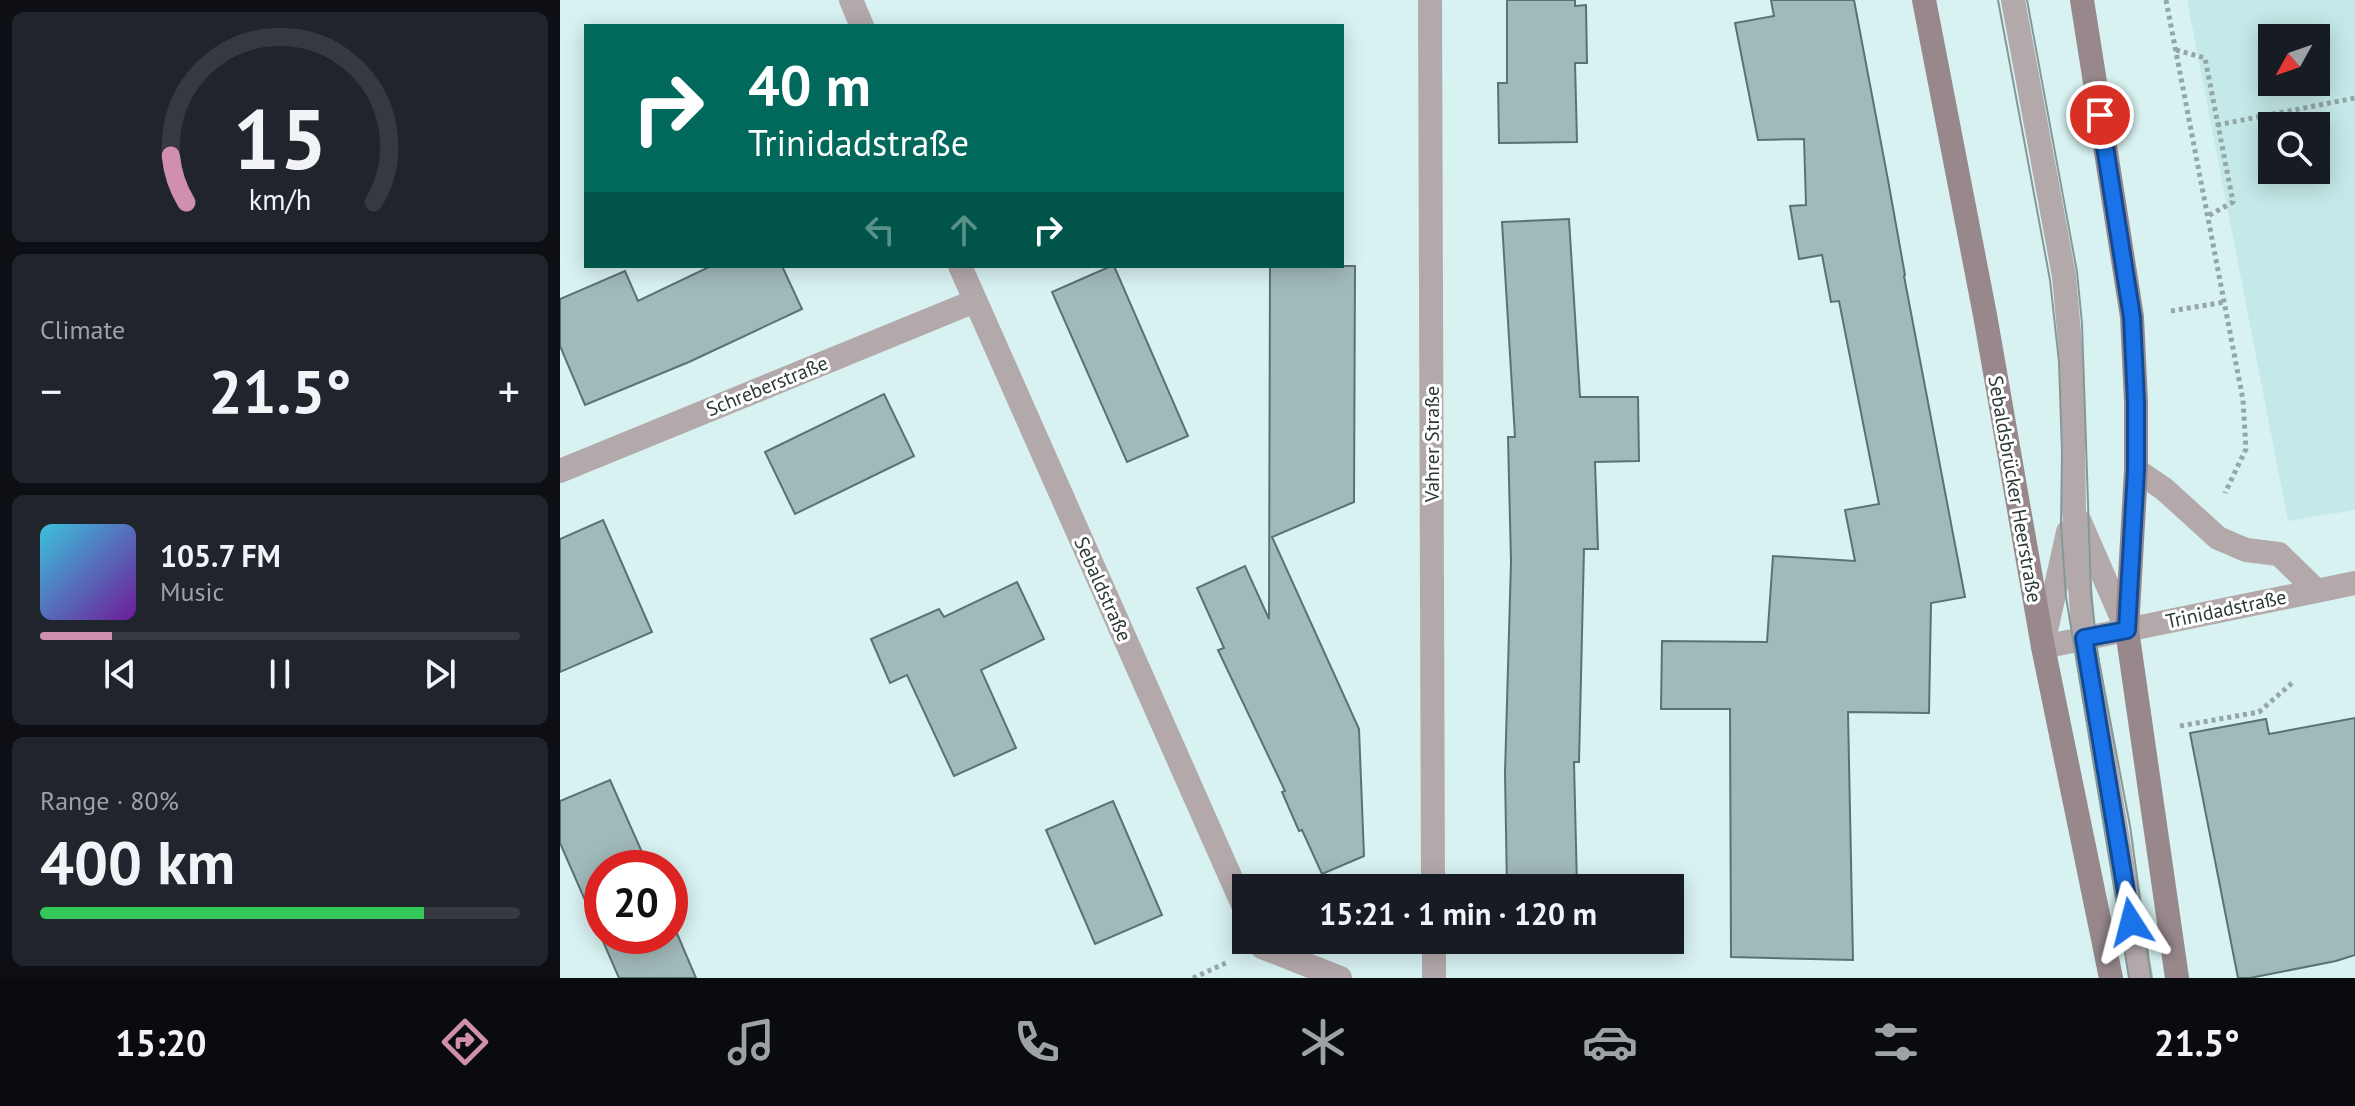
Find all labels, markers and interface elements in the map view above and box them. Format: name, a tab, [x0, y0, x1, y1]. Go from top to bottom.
north arrow	[2258, 24, 2330, 96]
map controls	[2258, 24, 2330, 184]
text: 40 m	[748, 49, 871, 121]
icon: right	[616, 56, 720, 160]
pin	[2066, 81, 2134, 149]
text: 15	[233, 83, 327, 191]
icon: arrive	[2078, 93, 2122, 137]
button: search	[2258, 112, 2330, 184]
text: Trinidadstraße	[748, 119, 969, 166]
text: km/h	[249, 181, 311, 218]
icon: left	[858, 208, 902, 252]
icon: ahead	[942, 208, 986, 252]
icon: right	[1026, 208, 1070, 252]
text: Climate	[40, 313, 125, 346]
street label: Schreberstraße	[702, 350, 832, 422]
text: 21.5°	[208, 352, 352, 430]
text: −	[40, 362, 62, 419]
text: +	[498, 362, 520, 419]
street label: Sebaldsbrücker Heerstraße	[1982, 374, 2048, 604]
street label: Vahrer Straße	[1419, 386, 1445, 503]
street label: Sebaldstraße	[1068, 533, 1138, 645]
text: 105.7 FM	[160, 536, 281, 575]
text: Music	[160, 575, 224, 608]
street label: Trinidadstraße	[2163, 584, 2289, 634]
icon: previous	[98, 652, 142, 696]
icon: pause	[258, 652, 302, 696]
icon: next	[418, 652, 462, 696]
text: Range · 80%	[40, 784, 179, 817]
text: 400 km	[40, 823, 235, 901]
speed limit sign: 20	[584, 850, 688, 954]
position arrow	[2089, 880, 2173, 964]
text: 15:21 · 1 min · 120 m	[1319, 894, 1597, 933]
icon: directions	[437, 1014, 493, 1070]
icon: music	[723, 1014, 779, 1070]
icon: phone	[1009, 1014, 1065, 1070]
icon: climate	[1295, 1014, 1351, 1070]
icon: car	[1582, 1014, 1638, 1070]
icon: filters	[1868, 1014, 1924, 1070]
text: 15:20	[115, 1019, 206, 1066]
text: 21.5°	[2154, 1019, 2240, 1066]

